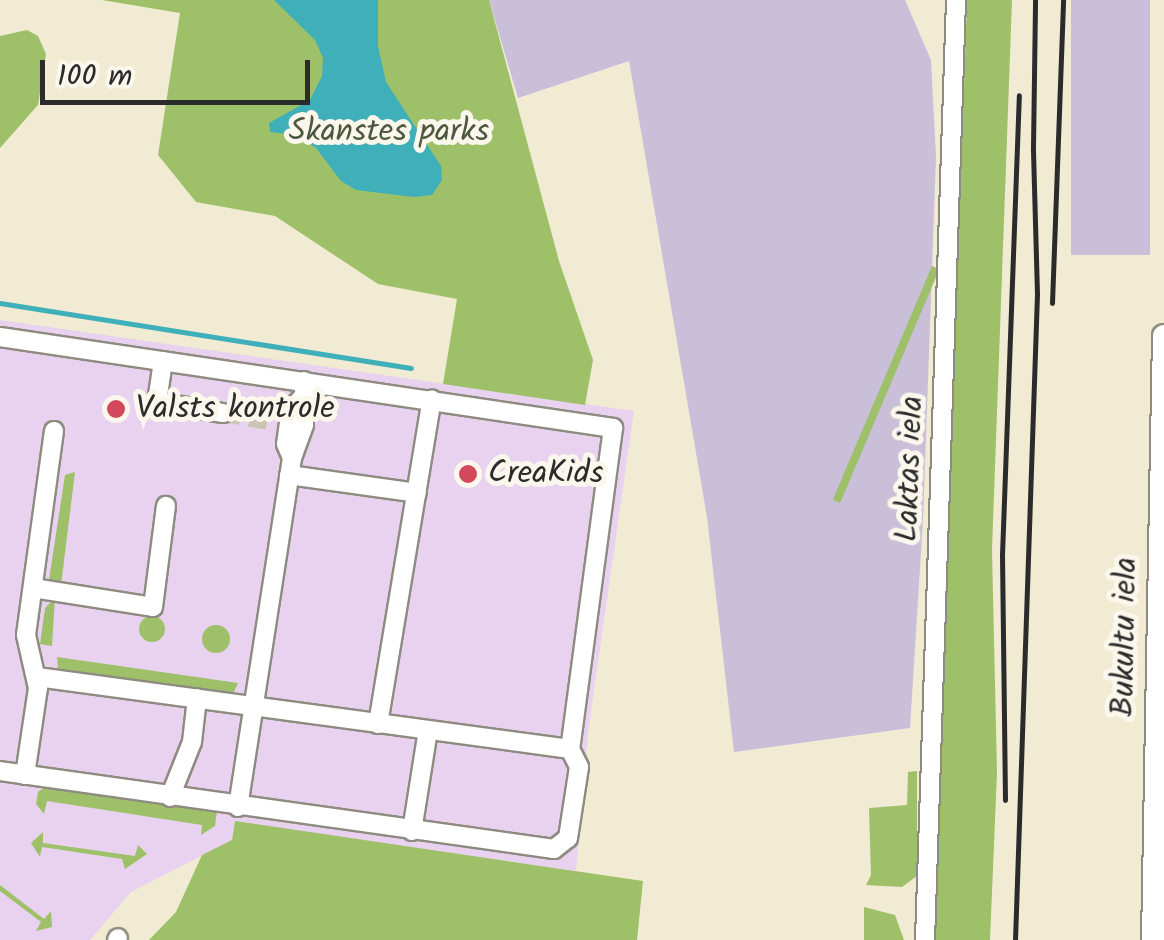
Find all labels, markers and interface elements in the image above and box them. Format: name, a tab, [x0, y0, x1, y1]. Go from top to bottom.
scale bar	[45, 40, 315, 102]
text: 100 m	[57, 53, 132, 101]
park label: Skanstes parks	[289, 113, 489, 151]
place label: Valsts kontrole	[136, 390, 335, 428]
street label: Laktas iela	[889, 395, 933, 543]
marker: Valsts kontrole	[105, 398, 127, 420]
place label: CreaKids	[488, 455, 603, 493]
marker: CreaKids	[457, 463, 479, 485]
street label: Bukultu iela	[1105, 557, 1147, 717]

